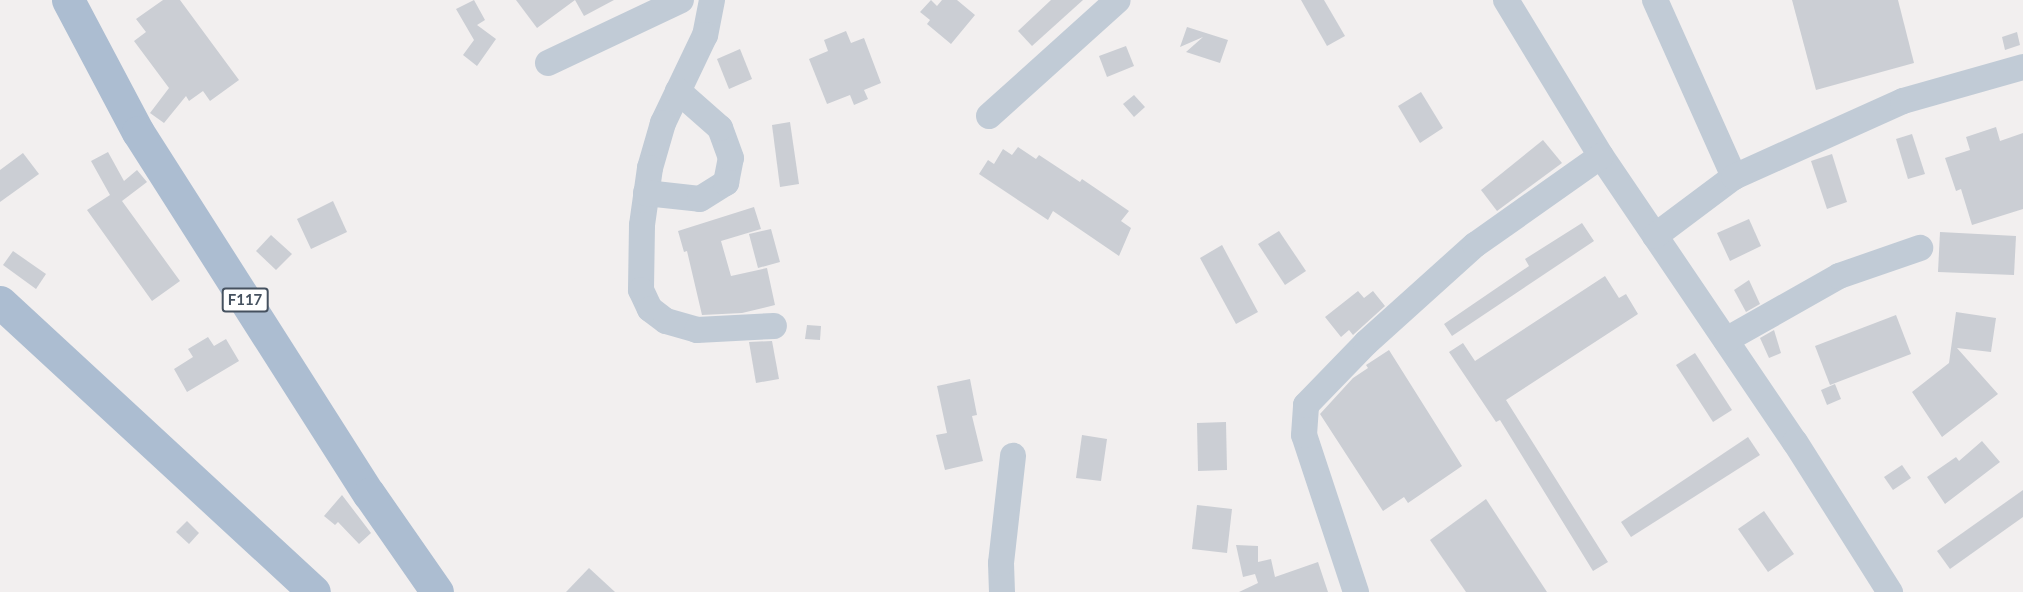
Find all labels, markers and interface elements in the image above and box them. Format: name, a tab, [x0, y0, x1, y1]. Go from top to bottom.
road number: F117	[221, 288, 269, 312]

